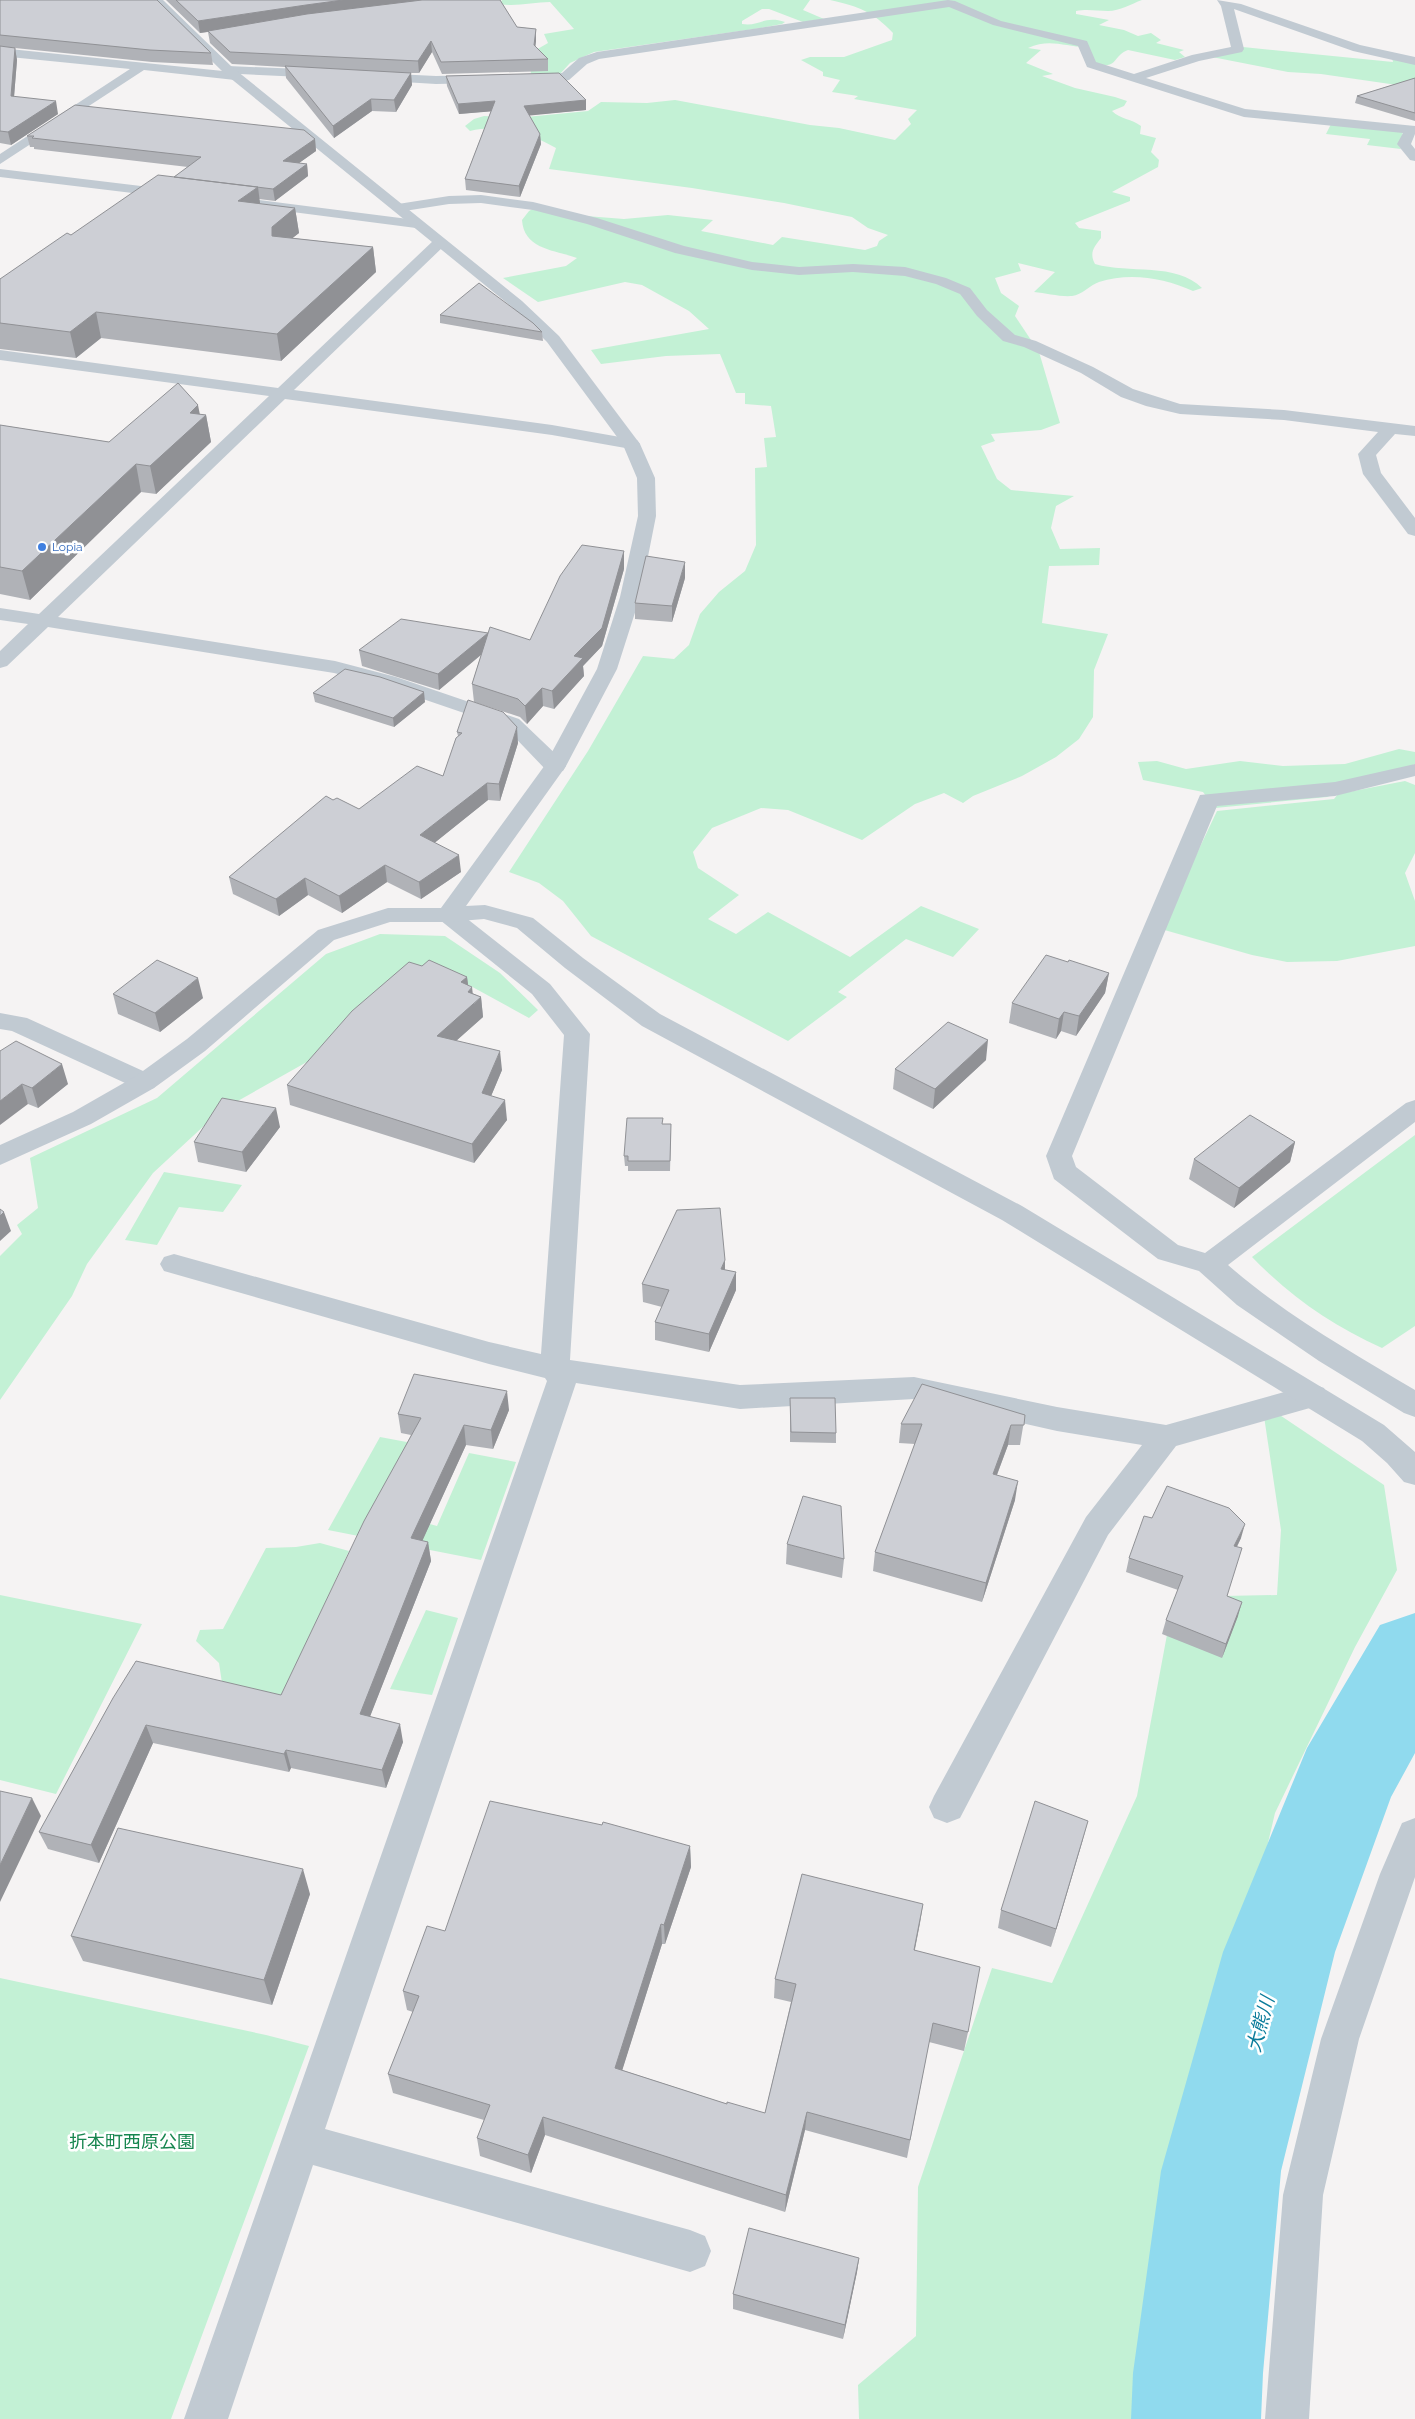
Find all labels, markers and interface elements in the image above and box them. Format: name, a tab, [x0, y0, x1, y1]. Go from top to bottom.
place label: Lopia	[52, 540, 83, 554]
marker: Lopia	[36, 541, 48, 553]
water label: 大熊川	[1242, 1992, 1279, 2054]
park label: 折本町西原公園	[69, 2131, 195, 2152]

